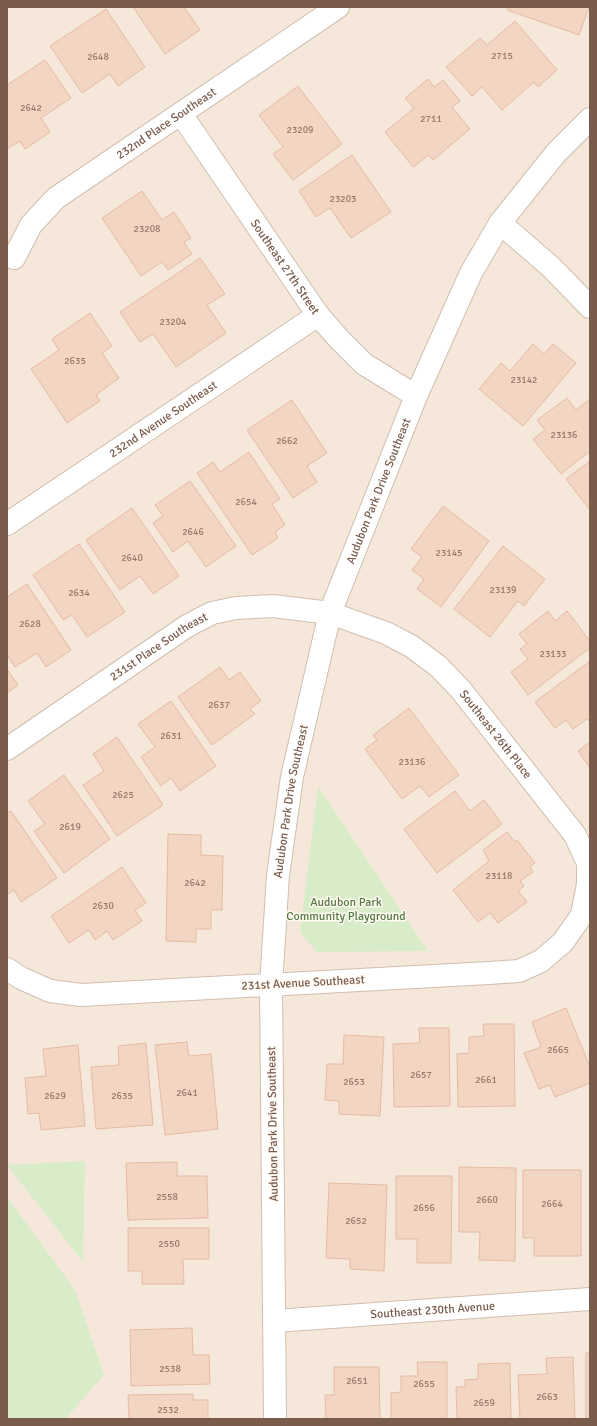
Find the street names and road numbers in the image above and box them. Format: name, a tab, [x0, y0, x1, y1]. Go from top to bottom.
street label: 232nd Place Southeast	[113, 84, 219, 163]
street label: Southeast 27th Street	[247, 216, 323, 317]
street label: 232nd Avenue Southeast	[106, 377, 220, 461]
street label: Audubon Park Drive Southeast	[343, 416, 414, 566]
street label: 231st Place Southeast	[107, 609, 210, 684]
street label: Southeast 26th Place	[456, 687, 535, 782]
street label: Audubon Park Drive Southeast	[270, 723, 311, 879]
street label: 231st Avenue Southeast	[241, 972, 365, 994]
street label: Audubon Park Drive Southeast	[264, 1046, 282, 1202]
street label: Southeast 230th Avenue	[370, 1298, 495, 1322]

